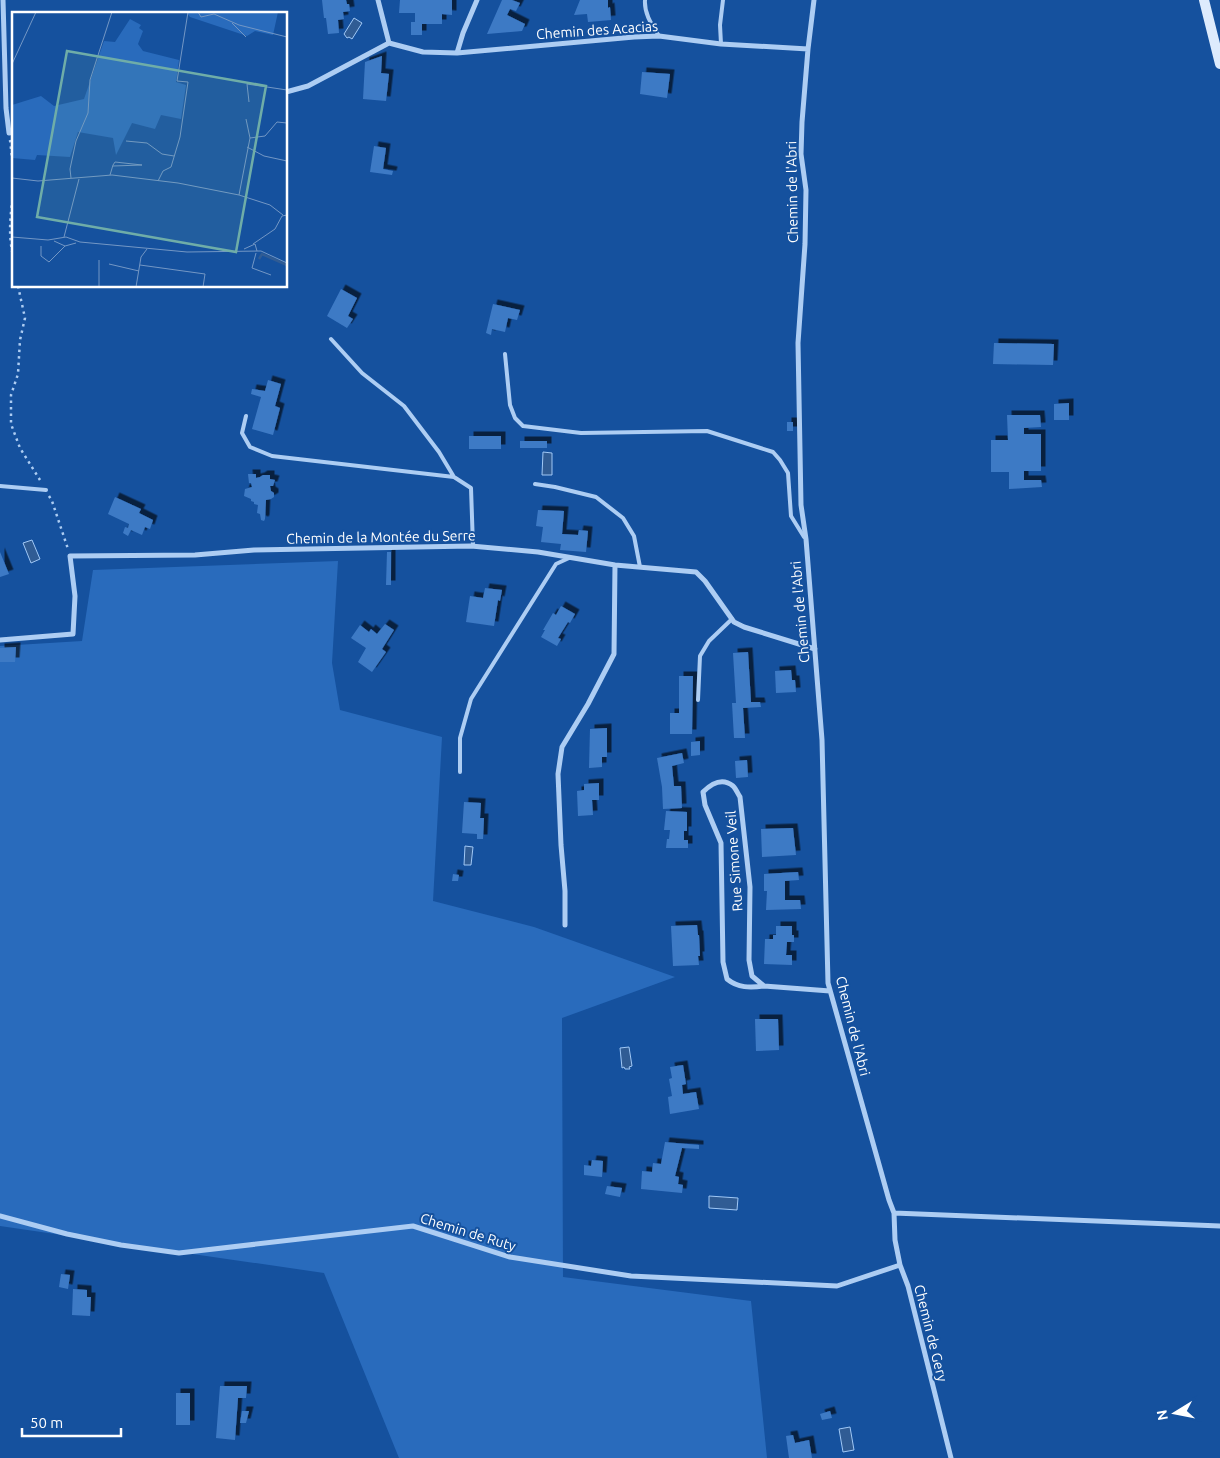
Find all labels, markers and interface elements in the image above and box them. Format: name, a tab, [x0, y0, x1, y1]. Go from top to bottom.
inset map	[12, 12, 288, 288]
street label: Chemin des Acacias	[536, 18, 658, 42]
street label: Chemin de l'Abri	[783, 141, 801, 243]
street label: Chemin de la Montée du Serre	[286, 527, 476, 547]
street label: Chemin de l'Abri	[788, 560, 812, 664]
street label: Rue Simone Veil	[722, 810, 745, 912]
street label: Chemin de l'Abri	[833, 974, 873, 1078]
street label: Chemin de Ruty	[418, 1210, 518, 1254]
street label: Chemin de Gery	[911, 1283, 951, 1383]
north arrow	[1150, 1388, 1200, 1438]
scale bar	[22, 1406, 121, 1438]
text: N	[1153, 1409, 1171, 1422]
text: 50 m	[30, 1414, 63, 1431]

